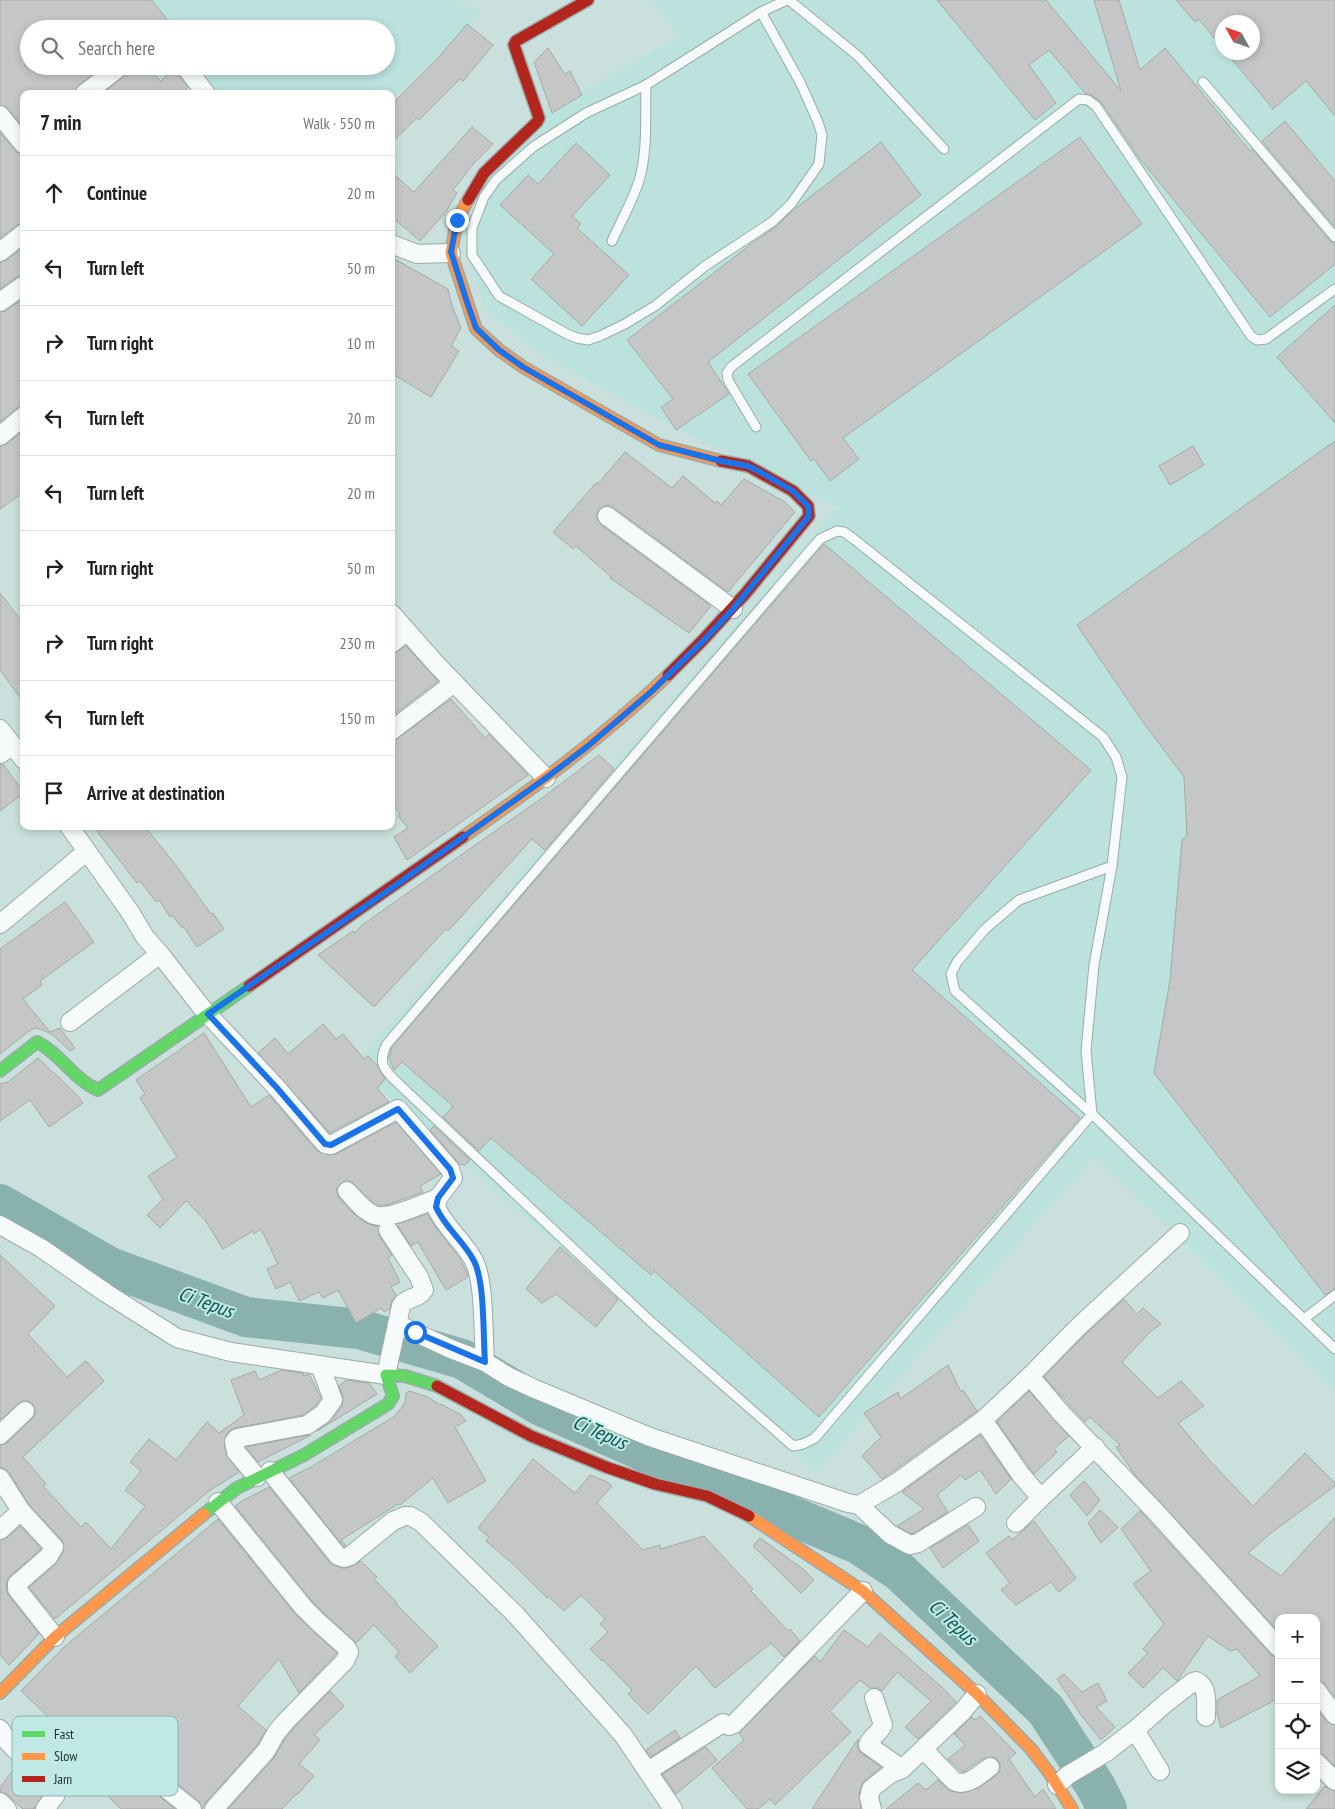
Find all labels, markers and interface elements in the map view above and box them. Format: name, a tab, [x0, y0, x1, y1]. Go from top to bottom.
north arrow	[1215, 15, 1260, 60]
search box	[20, 20, 395, 75]
icon: search	[38, 34, 66, 62]
text: Search here	[78, 36, 155, 60]
text: 7 min	[40, 109, 82, 136]
text: Walk · 550 m	[303, 113, 375, 133]
icon: ahead	[40, 179, 68, 207]
text: Continue	[87, 181, 147, 205]
text: 20 m	[347, 183, 375, 203]
route end	[446, 209, 469, 232]
icon: left	[40, 254, 68, 282]
text: Turn left	[87, 256, 144, 280]
text: 50 m	[347, 258, 375, 278]
icon: right	[40, 329, 68, 357]
text: Turn right	[87, 331, 153, 355]
text: 10 m	[347, 333, 375, 353]
icon: left	[40, 404, 68, 432]
text: Turn left	[87, 406, 144, 430]
text: 20 m	[347, 408, 375, 428]
icon: left	[40, 479, 68, 507]
text: Turn left	[87, 481, 144, 505]
text: 20 m	[347, 483, 375, 503]
icon: right	[40, 554, 68, 582]
text: Turn right	[87, 556, 153, 580]
text: 50 m	[347, 558, 375, 578]
icon: right	[40, 629, 68, 657]
text: Turn right	[87, 631, 153, 655]
text: 230 m	[340, 633, 375, 653]
icon: left	[40, 704, 68, 732]
text: Turn left	[87, 706, 144, 730]
text: 150 m	[340, 708, 375, 728]
icon: arrive	[40, 779, 68, 807]
text: Arrive at destination	[87, 781, 225, 805]
water label: Ci Tepus	[175, 1280, 239, 1325]
route start	[404, 1321, 427, 1344]
water label: Ci Tepus	[569, 1409, 633, 1456]
water label: Ci Tepus	[923, 1593, 984, 1652]
map controls	[1275, 1614, 1320, 1794]
button: +	[1275, 1614, 1320, 1659]
button: −	[1275, 1659, 1320, 1704]
button: locate	[1275, 1704, 1320, 1749]
legend	[12, 1716, 178, 1796]
text: Fast	[54, 1725, 74, 1743]
text: Slow	[54, 1747, 78, 1765]
button: layers	[1275, 1749, 1320, 1794]
text: Jam	[53, 1770, 72, 1788]

